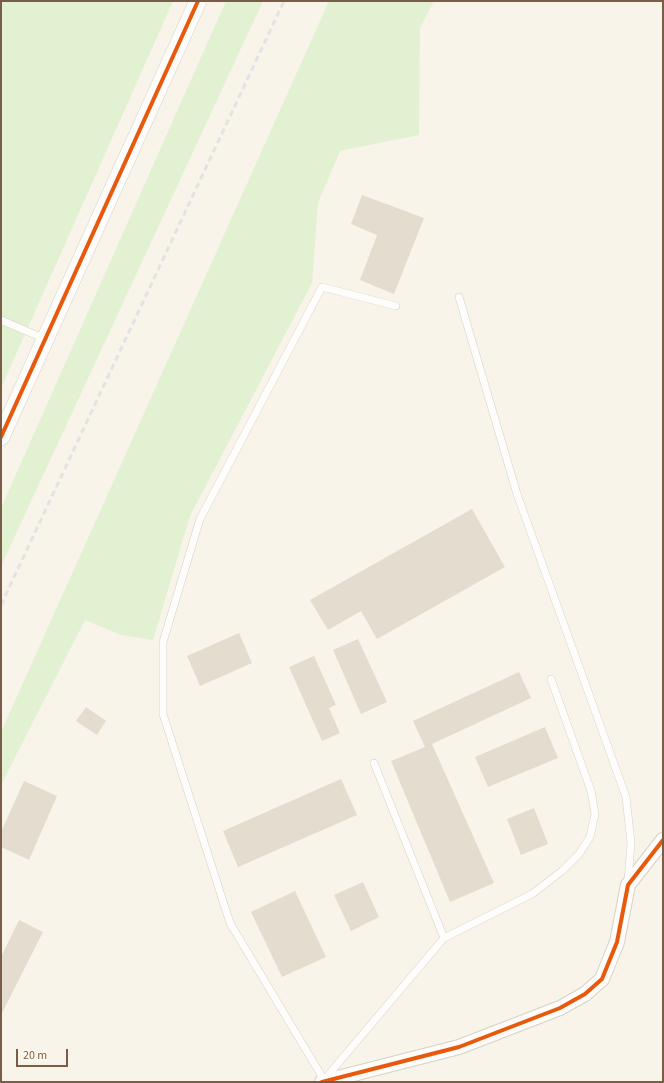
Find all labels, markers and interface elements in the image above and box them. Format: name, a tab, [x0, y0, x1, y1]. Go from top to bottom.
scale bar	[18, 1041, 70, 1067]
text: 20 m	[23, 1047, 47, 1064]

